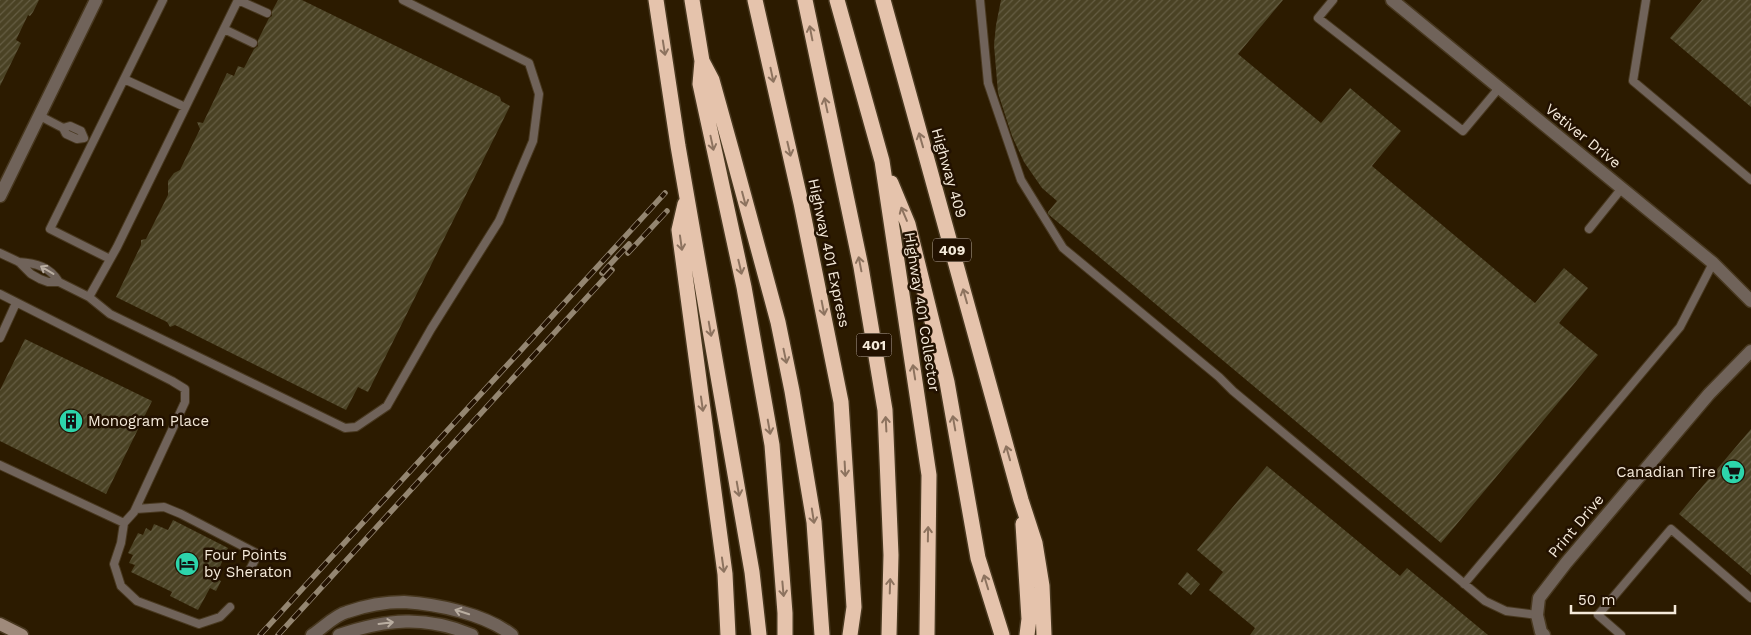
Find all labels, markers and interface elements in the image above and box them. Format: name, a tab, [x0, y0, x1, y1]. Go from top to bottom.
one-way arrow	[806, 25, 816, 41]
one-way arrow	[659, 40, 669, 56]
one-way arrow	[768, 67, 777, 83]
one-way arrow	[821, 97, 830, 113]
street label: Vetiver Drive	[1541, 100, 1625, 172]
street label: Highway 409	[928, 126, 970, 220]
one-way arrow	[916, 132, 926, 148]
one-way arrow	[708, 134, 717, 150]
one-way arrow	[785, 141, 794, 157]
street label: Highway 401 Express	[804, 177, 854, 329]
one-way arrow	[740, 191, 750, 207]
one-way arrow	[899, 207, 908, 222]
street label: Highway 401 Collector	[900, 231, 944, 393]
one-way arrow	[676, 235, 686, 251]
road number: 409	[933, 238, 971, 262]
one-way arrow	[854, 256, 864, 272]
one-way arrow	[736, 259, 745, 275]
one-way arrow	[39, 265, 54, 275]
one-way arrow	[960, 289, 969, 305]
one-way arrow	[818, 300, 828, 316]
one-way arrow	[706, 321, 716, 337]
road number: 401	[856, 334, 892, 356]
one-way arrow	[781, 348, 790, 364]
one-way arrow	[908, 365, 918, 381]
one-way arrow	[697, 396, 707, 412]
building icon: Monogram Place	[58, 408, 84, 434]
place label: Monogram Place	[88, 412, 209, 430]
one-way arrow	[881, 416, 891, 432]
one-way arrow	[948, 416, 958, 432]
one-way arrow	[764, 419, 774, 435]
one-way arrow	[1003, 445, 1013, 461]
supermarket icon: Canadian Tire	[1720, 459, 1746, 485]
one-way arrow	[841, 460, 850, 476]
place label: Canadian Tire	[1616, 463, 1716, 481]
one-way arrow	[733, 481, 743, 497]
street label: Print Drive	[1544, 491, 1608, 561]
one-way arrow	[808, 508, 818, 524]
one-way arrow	[923, 526, 933, 542]
place label: Four Points by Sheraton	[204, 546, 292, 581]
hotel icon: Four Points by Sheraton	[174, 551, 200, 577]
one-way arrow	[719, 557, 729, 573]
one-way arrow	[980, 575, 990, 591]
one-way arrow	[886, 579, 895, 595]
one-way arrow	[779, 581, 788, 597]
scale bar	[1571, 582, 1675, 614]
text: 50 m	[1578, 591, 1615, 609]
one-way arrow	[454, 607, 470, 617]
one-way arrow	[378, 618, 394, 628]

